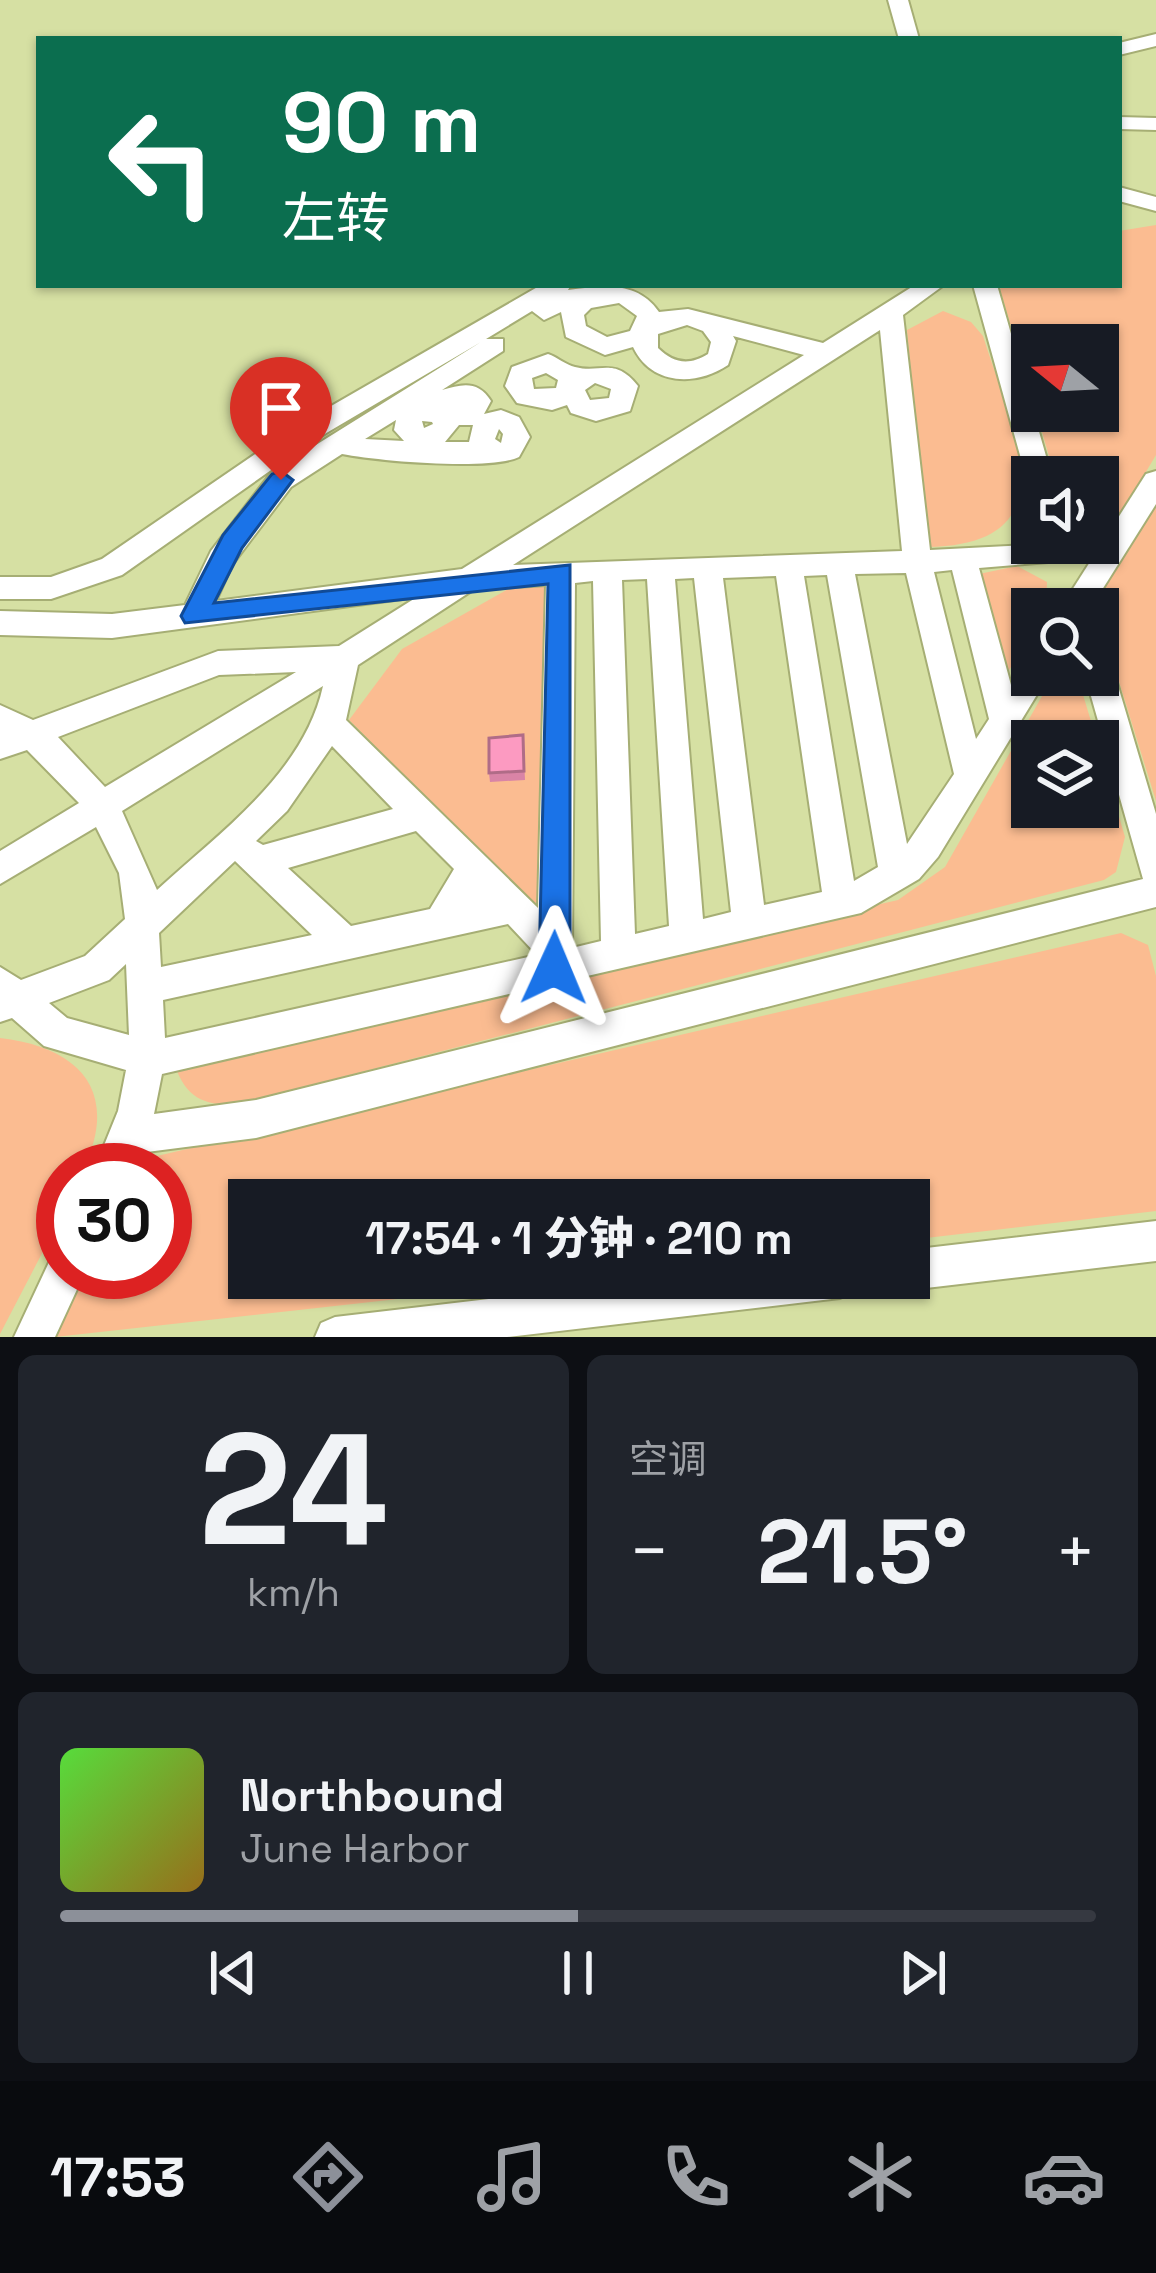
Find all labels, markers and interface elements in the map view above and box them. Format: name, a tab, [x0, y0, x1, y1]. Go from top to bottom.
text: 90 m	[282, 69, 481, 177]
icon: left	[84, 84, 240, 240]
text: 左转	[282, 184, 390, 253]
north arrow	[1011, 324, 1119, 432]
map controls	[1011, 324, 1119, 828]
pin	[230, 357, 332, 480]
icon: arrive	[248, 375, 314, 441]
button: sound	[1011, 456, 1119, 564]
button: search	[1011, 588, 1119, 696]
button: layers	[1011, 720, 1119, 828]
position arrow	[491, 905, 617, 1031]
speed limit sign: 30	[36, 1143, 192, 1299]
text: 17:54 · 1 分钟 · 210 m	[365, 1210, 793, 1267]
text: 24	[199, 1390, 388, 1590]
text: 空调	[629, 1435, 707, 1484]
text: 21.5°	[757, 1494, 968, 1609]
text: −	[629, 1509, 670, 1593]
text: +	[1055, 1509, 1096, 1593]
text: km/h	[247, 1568, 340, 1617]
text: Northbound	[240, 1767, 504, 1824]
text: June Harbor	[240, 1824, 470, 1873]
icon: previous	[200, 1940, 266, 2006]
icon: pause	[545, 1940, 611, 2006]
icon: next	[890, 1940, 956, 2006]
icon: directions	[286, 2135, 370, 2219]
icon: music	[470, 2135, 554, 2219]
icon: phone	[654, 2135, 738, 2219]
icon: climate	[838, 2135, 922, 2219]
icon: car	[1022, 2135, 1106, 2219]
text: 17:53	[50, 2143, 186, 2212]

